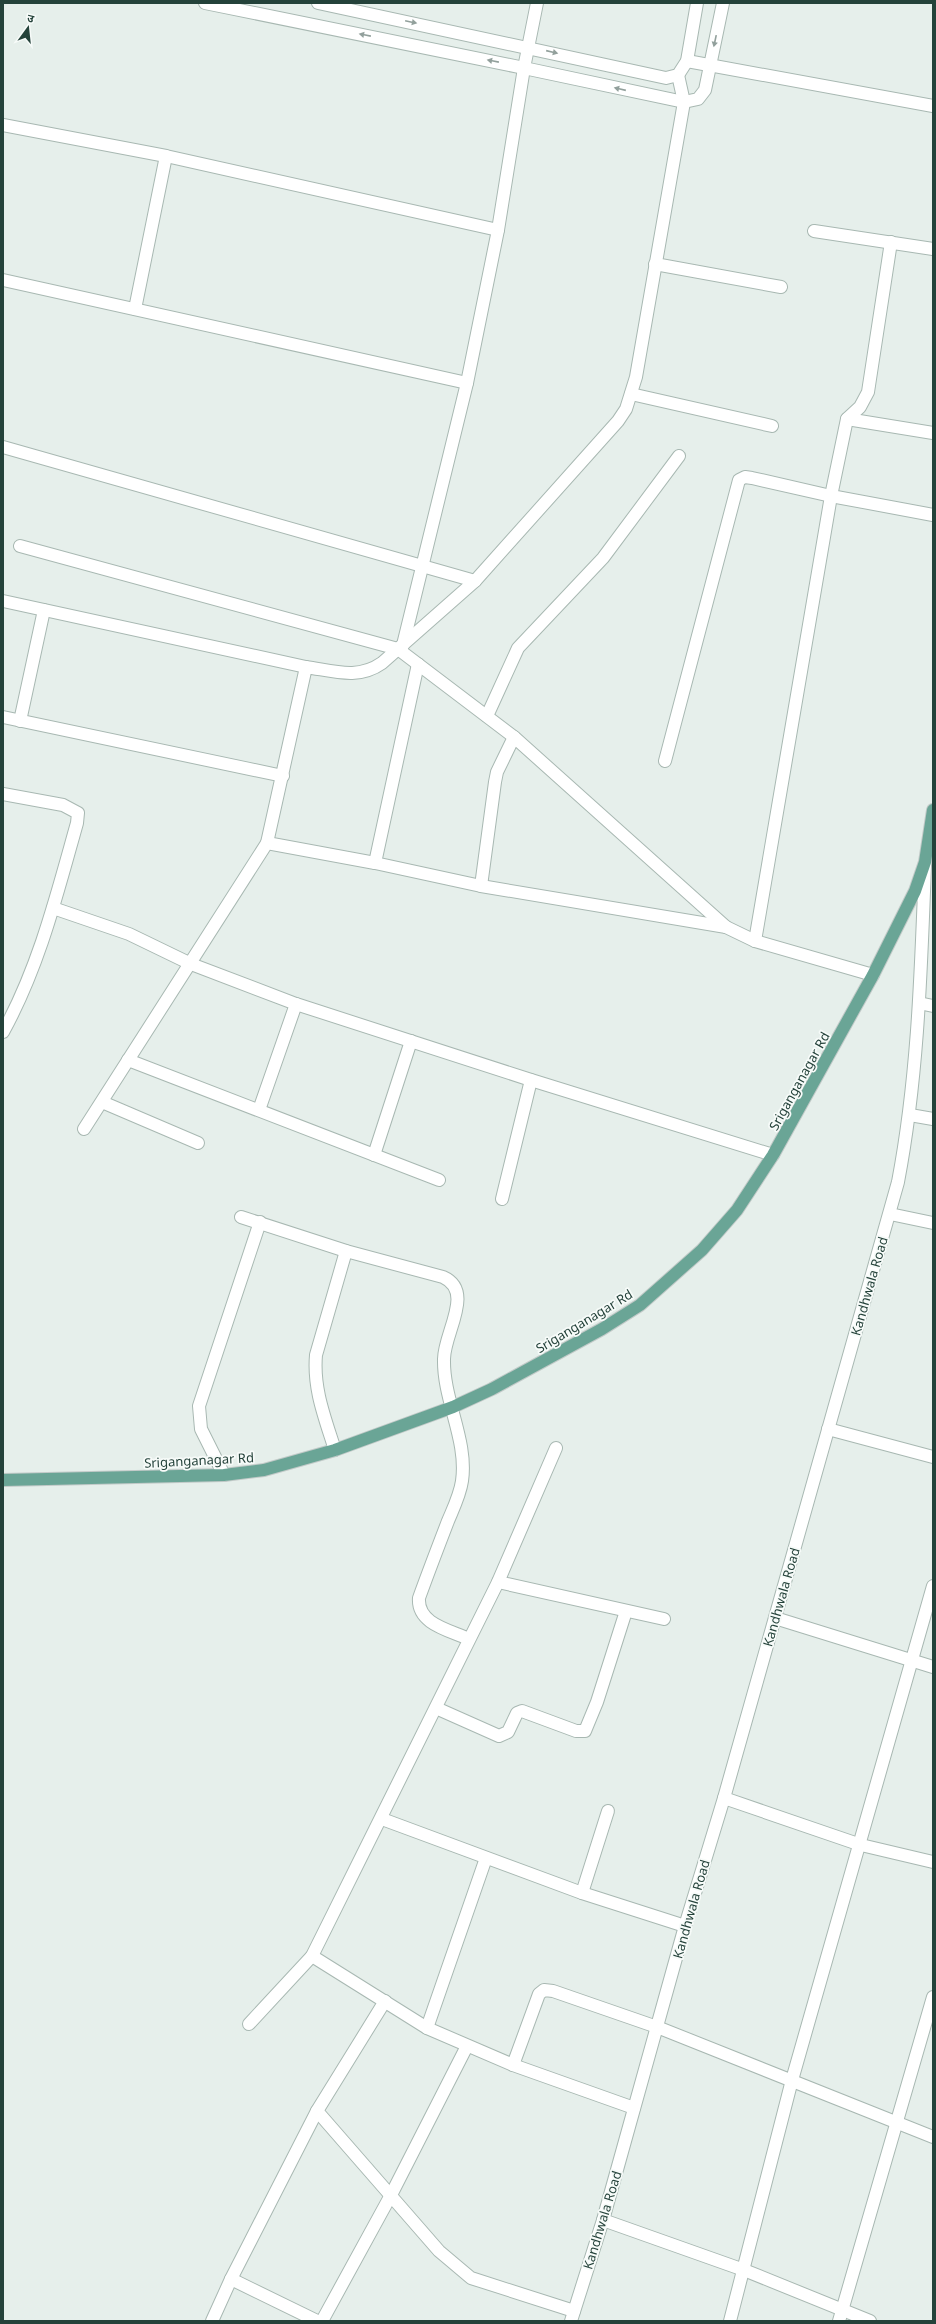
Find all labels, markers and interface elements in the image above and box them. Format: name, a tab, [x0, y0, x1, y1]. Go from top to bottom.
north arrow	[8, 8, 48, 48]
text: उ	[26, 10, 36, 26]
one-way arrow	[405, 20, 417, 26]
one-way arrow	[359, 32, 372, 38]
one-way arrow	[711, 35, 717, 47]
one-way arrow	[546, 50, 558, 56]
one-way arrow	[487, 58, 499, 64]
one-way arrow	[614, 86, 626, 92]
street label: Sriganganagar Rd	[764, 1029, 834, 1133]
street label: Kandhwala Road	[846, 1234, 892, 1338]
street label: Sriganganagar Rd	[532, 1285, 636, 1357]
street label: Sriganganagar Rd	[144, 1448, 254, 1472]
street label: Kandhwala Road	[758, 1545, 804, 1649]
street label: Kandhwala Road	[668, 1857, 714, 1961]
street label: Kandhwala Road	[578, 2169, 626, 2271]

